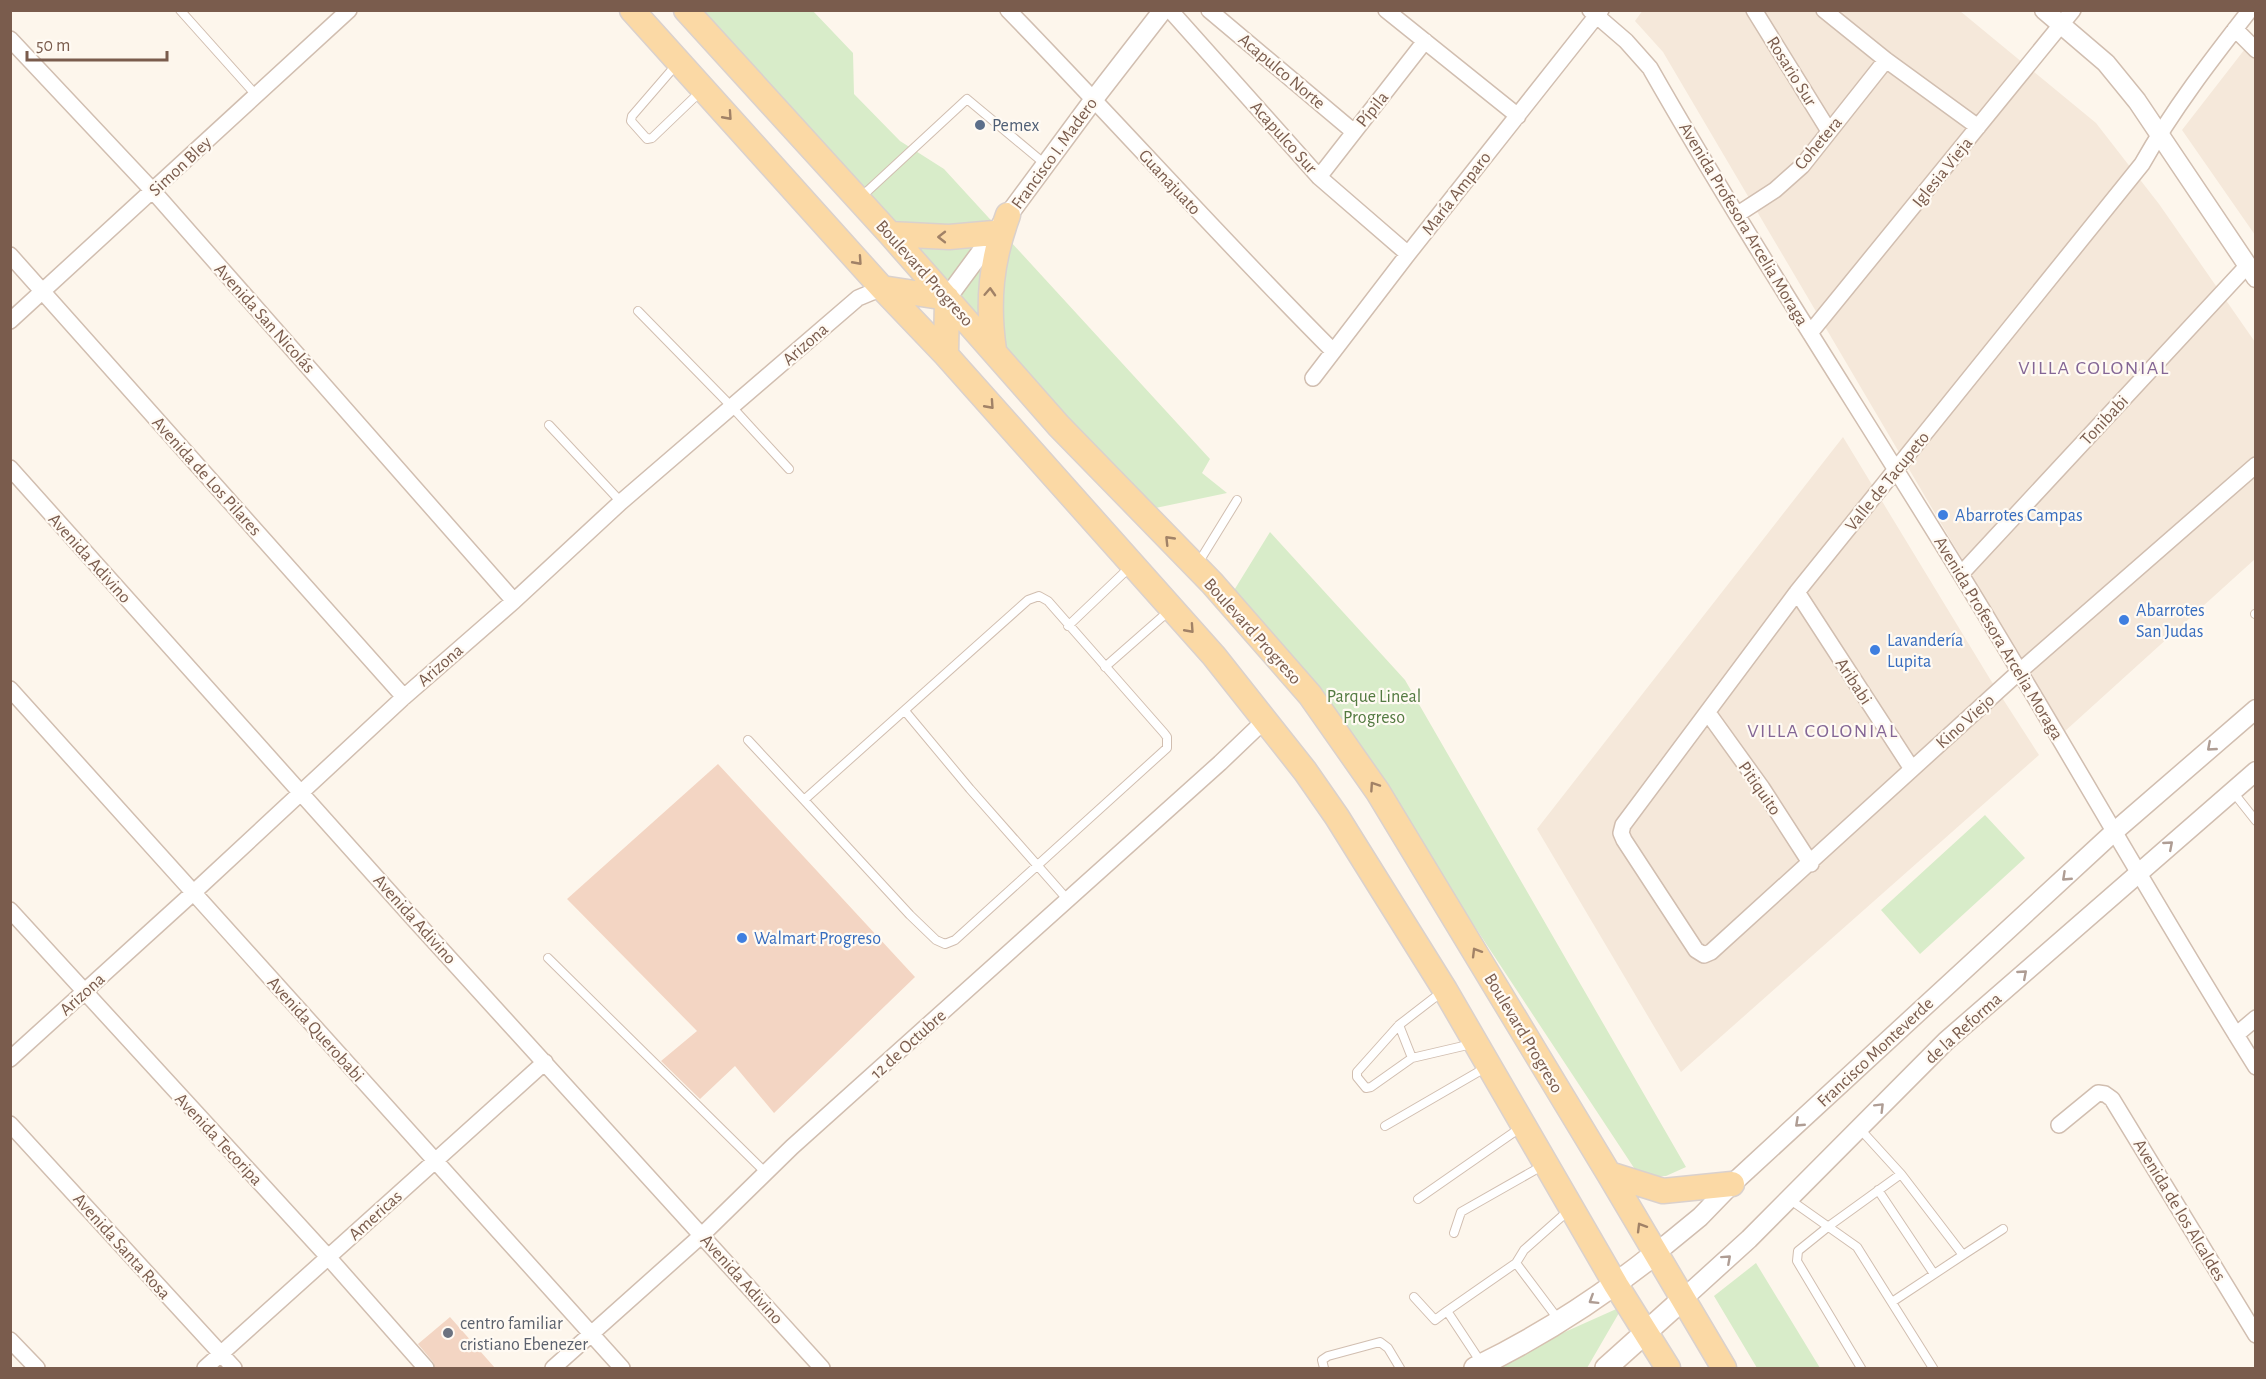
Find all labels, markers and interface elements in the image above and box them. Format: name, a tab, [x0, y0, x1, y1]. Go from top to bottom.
scale bar	[27, 24, 166, 62]
street label: Acapulco Norte	[1235, 31, 1328, 113]
street label: Rosario Sur	[1763, 34, 1820, 110]
text: 50 m	[36, 37, 70, 55]
street label: Pípila	[1353, 88, 1392, 131]
street label: Francisco I. Madero	[1008, 94, 1101, 213]
street label: Acapulco Sur	[1246, 98, 1320, 177]
one-way arrow	[721, 110, 732, 120]
street label: Cohetera	[1792, 114, 1846, 174]
place label: Pemex	[992, 117, 1040, 135]
marker: Pemex	[973, 118, 987, 132]
street label: Avenida Profesora Arcelia Moraga	[1675, 120, 1811, 329]
street label: Simon Bley	[146, 133, 216, 200]
street label: Iglesia Vieja	[1909, 134, 1976, 211]
street label: Guanajuato	[1135, 147, 1204, 219]
street label: María Amparo	[1419, 148, 1495, 239]
street label: Boulevard Progreso	[872, 217, 977, 330]
one-way arrow	[937, 231, 946, 243]
one-way arrow	[851, 254, 862, 265]
street label: Avenida San Nicolás	[211, 260, 318, 377]
one-way arrow	[984, 288, 997, 297]
street label: Arizona	[779, 320, 832, 369]
district label: VILLA COLONIAL	[2018, 358, 2170, 378]
street label: Tonibabi	[2077, 392, 2132, 449]
one-way arrow	[983, 398, 994, 409]
street label: Avenida de Los Pilares	[148, 414, 264, 540]
street label: Valle de Tacupeto	[1842, 428, 1933, 535]
place label: Abarrotes Campas	[1955, 507, 2083, 525]
marker: Abarrotes Campas	[1936, 508, 1950, 522]
street label: Avenida Adivino	[44, 510, 134, 607]
street label: Avenida Profesora Arcelia Moraga	[1930, 534, 2066, 743]
one-way arrow	[1166, 536, 1177, 547]
street label: Boulevard Progreso	[1200, 575, 1305, 688]
place label: Abarrotes San Judas	[2136, 602, 2205, 641]
marker: Abarrotes San Judas	[2117, 613, 2131, 627]
one-way arrow	[1183, 622, 1194, 633]
place label: Lavandería Lupita	[1887, 632, 1963, 671]
street label: Arizona	[414, 641, 467, 690]
marker: Lavandería Lupita	[1868, 643, 1882, 657]
street label: Aribabi	[1832, 655, 1875, 708]
park label: Parque Lineal Progreso	[1327, 688, 1421, 727]
street label: Kino Viejo	[1933, 691, 1998, 752]
district label: VILLA COLONIAL	[1747, 721, 1899, 741]
one-way arrow	[2207, 740, 2218, 751]
street label: Pitiquito	[1734, 758, 1784, 819]
one-way arrow	[1370, 782, 1381, 793]
one-way arrow	[2162, 841, 2173, 852]
one-way arrow	[2062, 869, 2073, 880]
street label: Avenida Adivino	[369, 871, 459, 968]
place label: Walmart Progreso	[754, 930, 881, 948]
marker: Walmart Progreso	[735, 931, 749, 945]
one-way arrow	[1472, 948, 1484, 958]
street label: Arizona	[57, 970, 109, 1019]
one-way arrow	[2016, 970, 2027, 981]
street label: Boulevard Progreso	[1480, 971, 1566, 1097]
street label: Avenida Querobabi	[263, 974, 367, 1086]
street label: de la Reforma	[1922, 990, 2005, 1068]
street label: Francisco Monteverde	[1814, 994, 1937, 1111]
street label: 12 de Octubre	[868, 1006, 950, 1083]
street label: Avenida Tecoripa	[171, 1090, 265, 1189]
one-way arrow	[1874, 1103, 1884, 1114]
one-way arrow	[1795, 1116, 1805, 1127]
street label: Avenida de los Alcaldes	[2130, 1136, 2229, 1285]
street label: Americas	[346, 1187, 406, 1244]
street label: Avenida Santa Rosa	[69, 1190, 173, 1303]
one-way arrow	[1637, 1223, 1649, 1233]
street label: Avenida Adivino	[696, 1231, 786, 1328]
one-way arrow	[1720, 1256, 1731, 1267]
one-way arrow	[1588, 1292, 1599, 1303]
place label: centro familiar cristiano Ebenezer	[460, 1315, 588, 1354]
marker: centro familiar cristiano Ebenezer	[441, 1326, 455, 1340]

